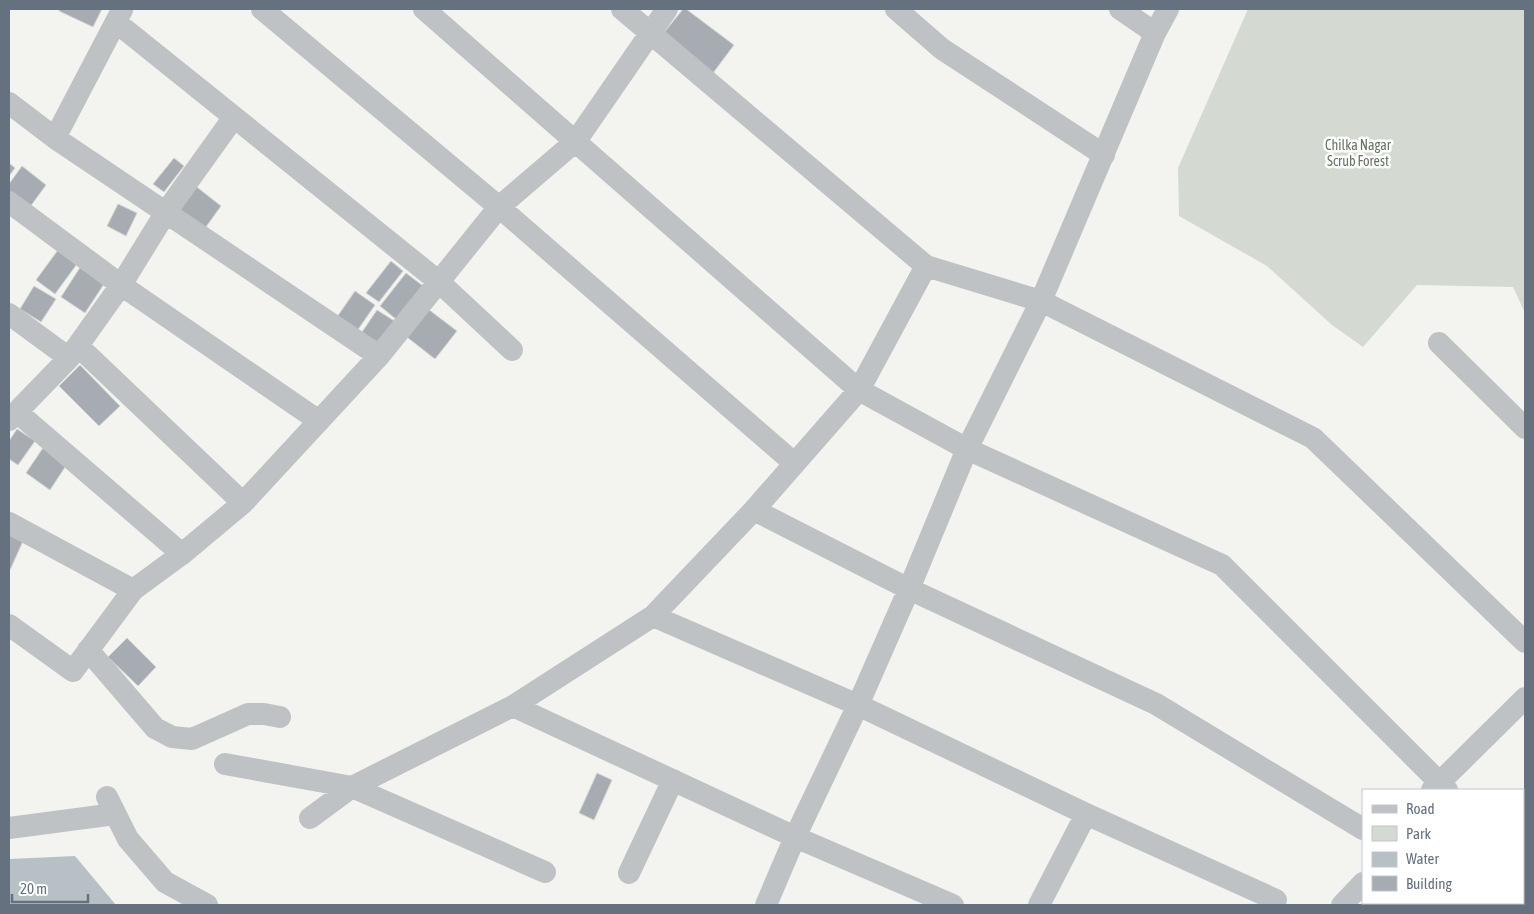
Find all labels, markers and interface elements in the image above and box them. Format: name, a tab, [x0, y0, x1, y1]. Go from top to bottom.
park label: Chilka Nagar Scrub Forest	[1325, 137, 1392, 169]
legend	[1362, 789, 1524, 904]
text: Road	[1406, 800, 1435, 817]
text: Park	[1406, 825, 1431, 842]
text: Water	[1406, 850, 1439, 867]
scale bar	[12, 872, 89, 904]
text: Building	[1406, 875, 1452, 892]
text: 20 m	[20, 880, 47, 897]

